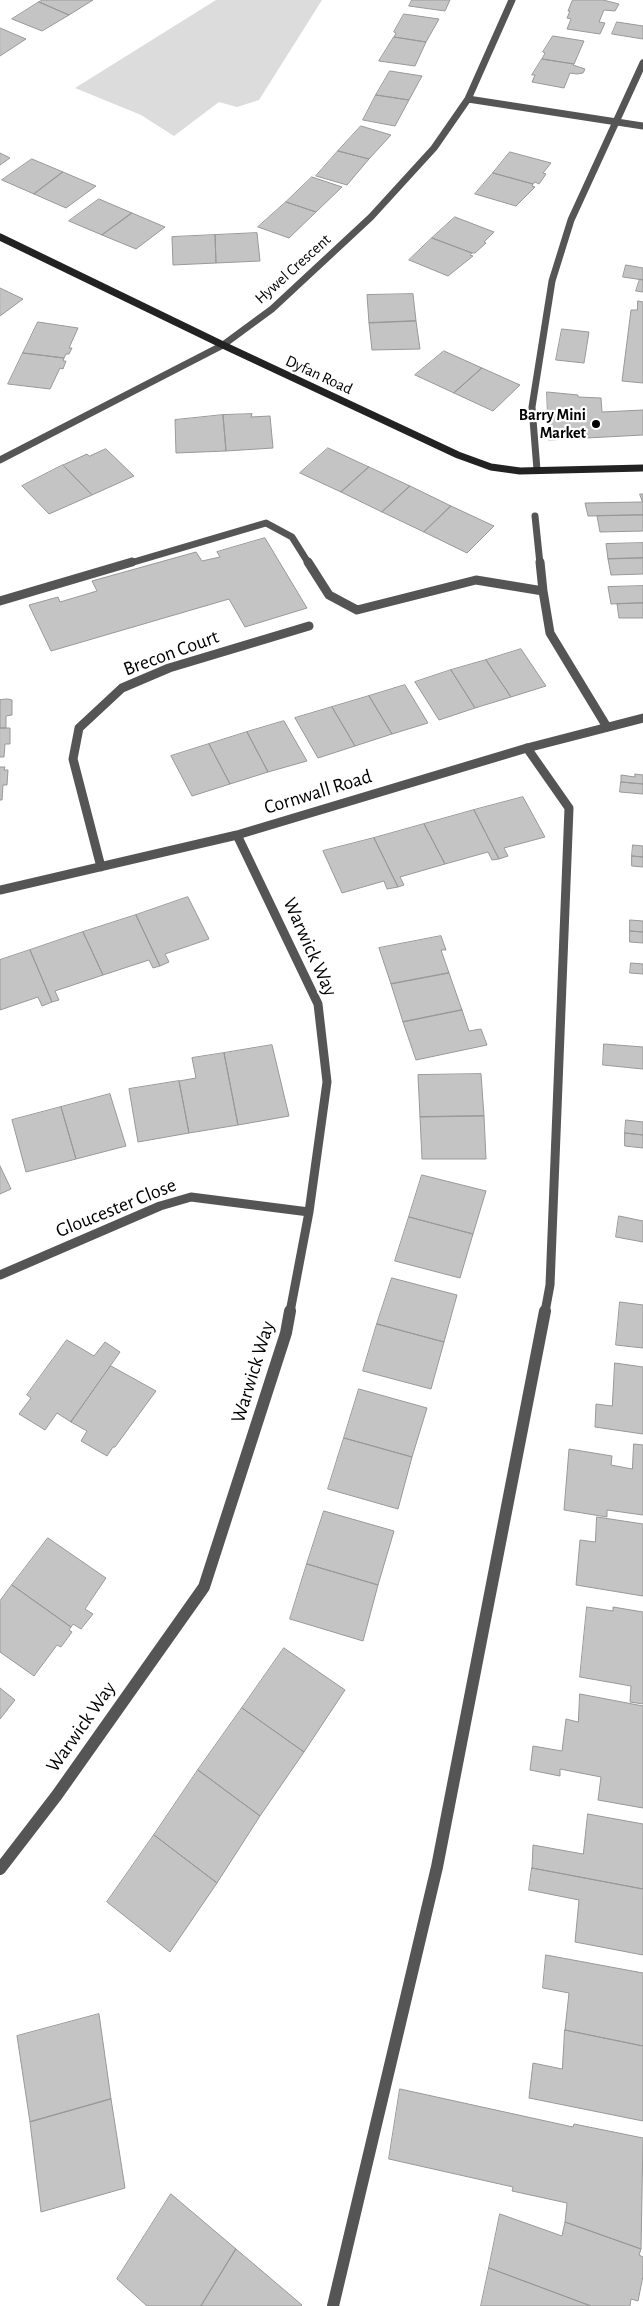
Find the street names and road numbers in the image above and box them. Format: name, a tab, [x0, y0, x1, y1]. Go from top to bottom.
street label: Hywel Crescent	[251, 230, 335, 308]
street label: Dyfan Road	[282, 351, 356, 399]
street label: Brecon Court	[120, 625, 222, 681]
street label: Cornwall Road	[261, 764, 375, 820]
street label: Warwick Way	[278, 894, 342, 1000]
street label: Gloucester Close	[52, 1173, 180, 1243]
street label: Warwick Way	[226, 1318, 280, 1426]
street label: Warwick Way	[41, 1677, 121, 1777]

